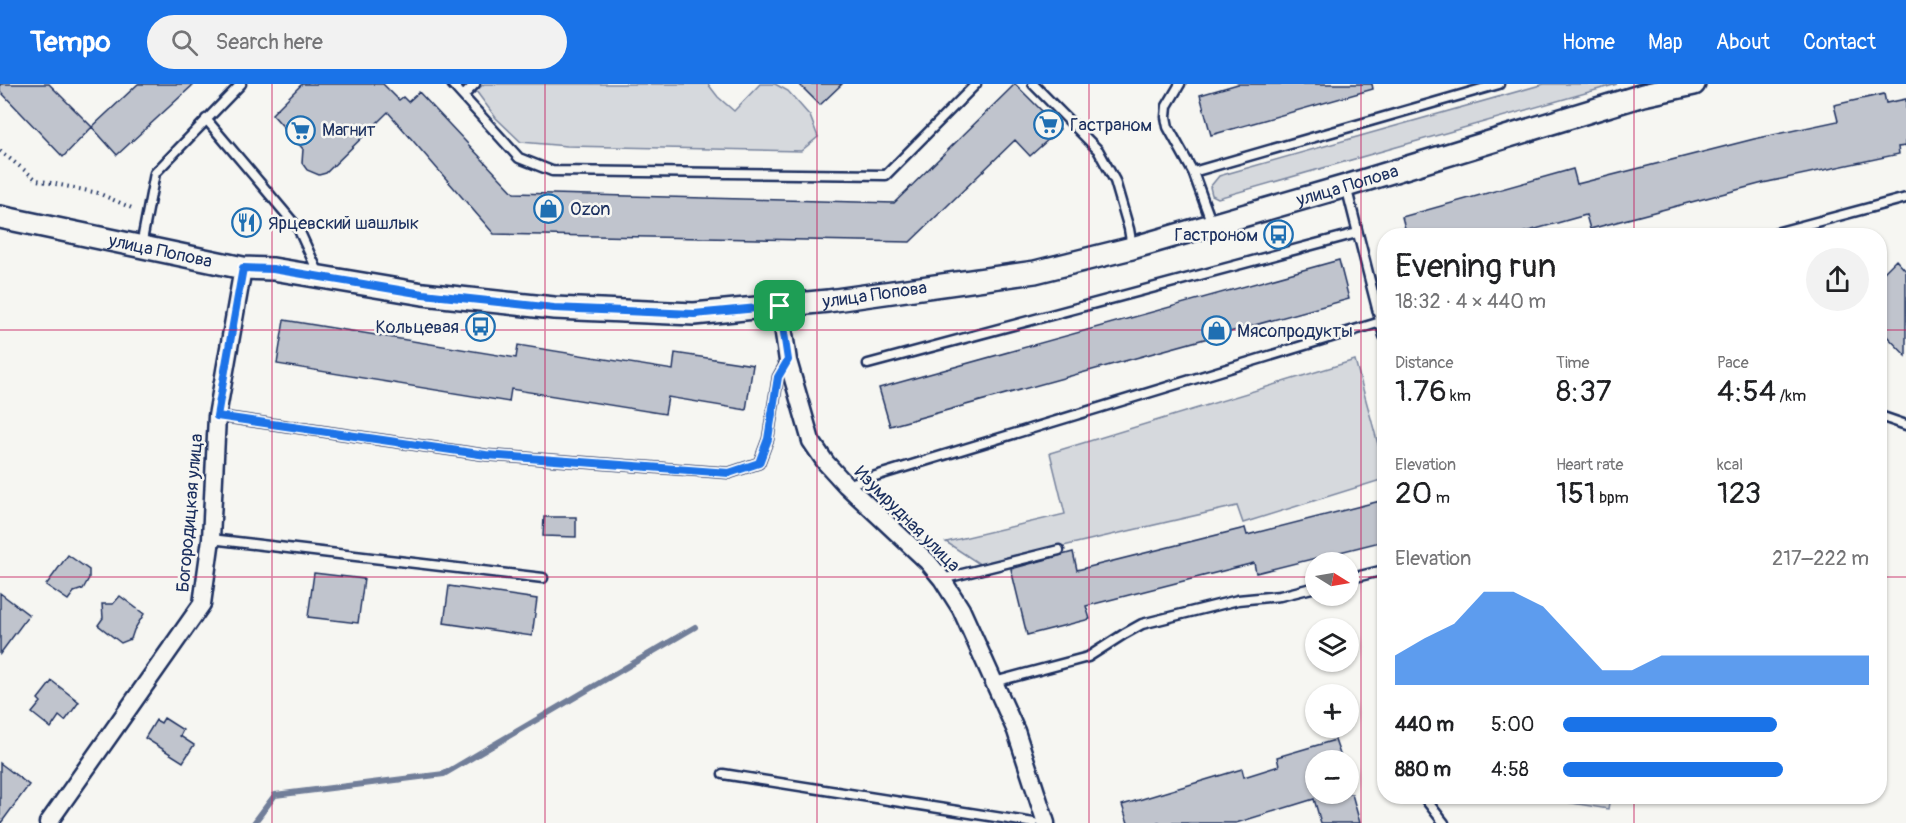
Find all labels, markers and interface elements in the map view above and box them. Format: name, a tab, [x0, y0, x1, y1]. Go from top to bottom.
search box	[147, 15, 567, 69]
text: Tempo	[30, 25, 111, 60]
icon: search	[168, 26, 201, 59]
text: Search here	[216, 28, 323, 56]
text: Home	[1562, 29, 1615, 56]
text: Map	[1648, 29, 1683, 56]
text: About	[1716, 29, 1770, 56]
text: Contact	[1803, 29, 1876, 56]
supermarket icon: Гастраном	[1033, 109, 1065, 141]
supermarket icon: Магнит	[285, 114, 317, 146]
place label: Гастраном	[1070, 114, 1152, 137]
place label: Магнит	[322, 119, 375, 142]
street label: улица Попова	[1293, 159, 1401, 212]
shop icon: Ozon	[533, 193, 565, 225]
place label: Ozon	[570, 198, 610, 221]
restaurant icon: Ярцевский шашлык	[231, 207, 263, 239]
place label: Ярцевский шашлык	[268, 212, 419, 235]
bus stop icon: Гастроном	[1263, 219, 1295, 251]
place label: Гастроном	[1175, 224, 1258, 247]
street label: улица Попова	[106, 228, 214, 273]
text: Evening run	[1395, 246, 1556, 287]
button: share	[1806, 248, 1869, 311]
street label: улица Попова	[820, 276, 928, 313]
pin	[754, 280, 805, 331]
icon: arrive	[763, 289, 796, 322]
text: 18:32 · 4 × 440 m	[1395, 289, 1546, 314]
bus stop icon: Кольцевая	[464, 311, 496, 343]
shop icon: Мясопродукты	[1200, 315, 1232, 347]
place label: Кольцевая	[375, 316, 459, 339]
place label: Мясопродукты	[1237, 320, 1353, 343]
text: Distance	[1395, 353, 1454, 373]
text: Time	[1556, 353, 1589, 373]
text: Pace	[1717, 353, 1749, 373]
text: 1.76	[1395, 373, 1447, 410]
text: 8:37	[1556, 373, 1612, 410]
text: 4:54	[1717, 373, 1776, 410]
text: km	[1447, 386, 1471, 406]
text: /km	[1776, 386, 1806, 406]
street label: Богородицкая улица	[172, 433, 208, 593]
text: Elevation	[1395, 455, 1456, 475]
text: Heart rate	[1556, 455, 1623, 475]
text: kcal	[1717, 455, 1743, 475]
street label: Изумрудная улица	[849, 461, 965, 577]
text: 20	[1395, 475, 1432, 512]
text: 151	[1556, 475, 1596, 512]
text: 123	[1717, 475, 1761, 512]
text: m	[1432, 488, 1450, 508]
text: bpm	[1596, 488, 1629, 508]
text: Elevation	[1395, 546, 1471, 571]
text: 217–222 m	[1772, 546, 1869, 571]
north arrow	[1305, 552, 1359, 606]
map controls	[1305, 552, 1359, 804]
button: layers	[1305, 618, 1359, 672]
button: +	[1305, 684, 1359, 738]
text: 440 m	[1395, 712, 1454, 737]
text: 5:00	[1491, 712, 1535, 737]
button: −	[1305, 750, 1359, 804]
text: 880 m	[1395, 757, 1451, 782]
text: 4:58	[1491, 757, 1529, 782]

